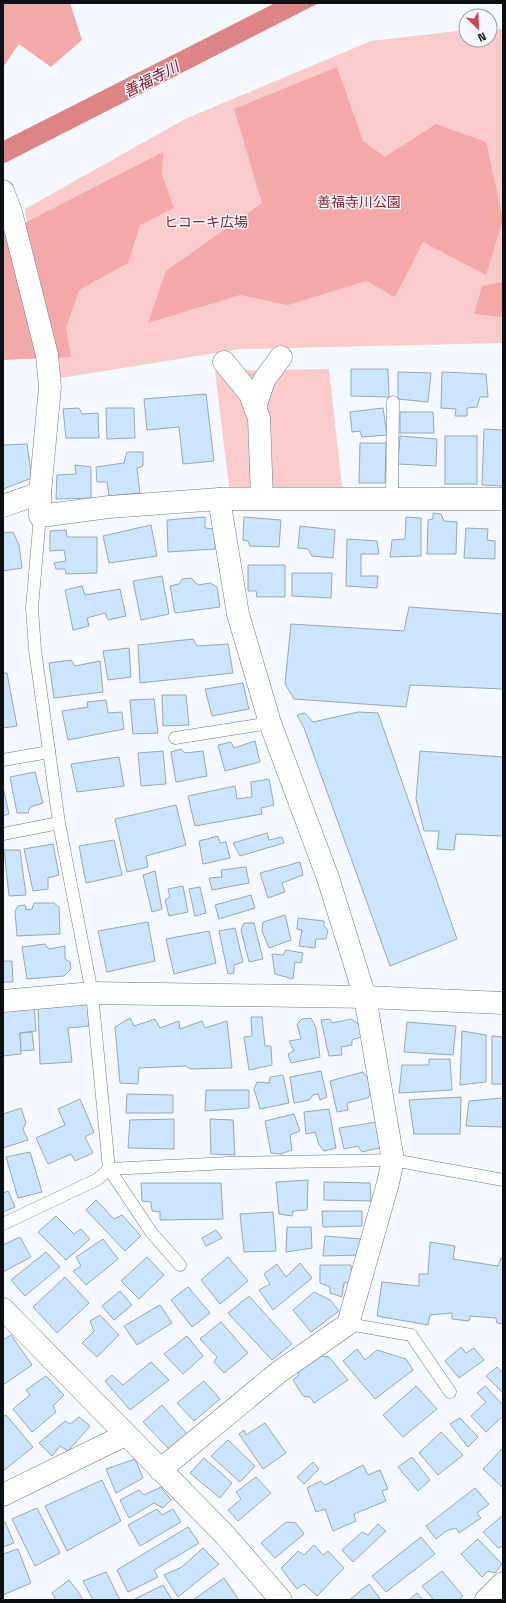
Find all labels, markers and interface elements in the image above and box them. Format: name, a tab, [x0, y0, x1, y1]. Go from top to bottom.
north arrow	[458, 8, 498, 48]
text: N	[476, 29, 488, 45]
water label: 善福寺川	[120, 56, 184, 101]
park label: 善福寺川公園	[317, 193, 401, 211]
park label: ヒコーキ広場	[164, 213, 248, 231]

